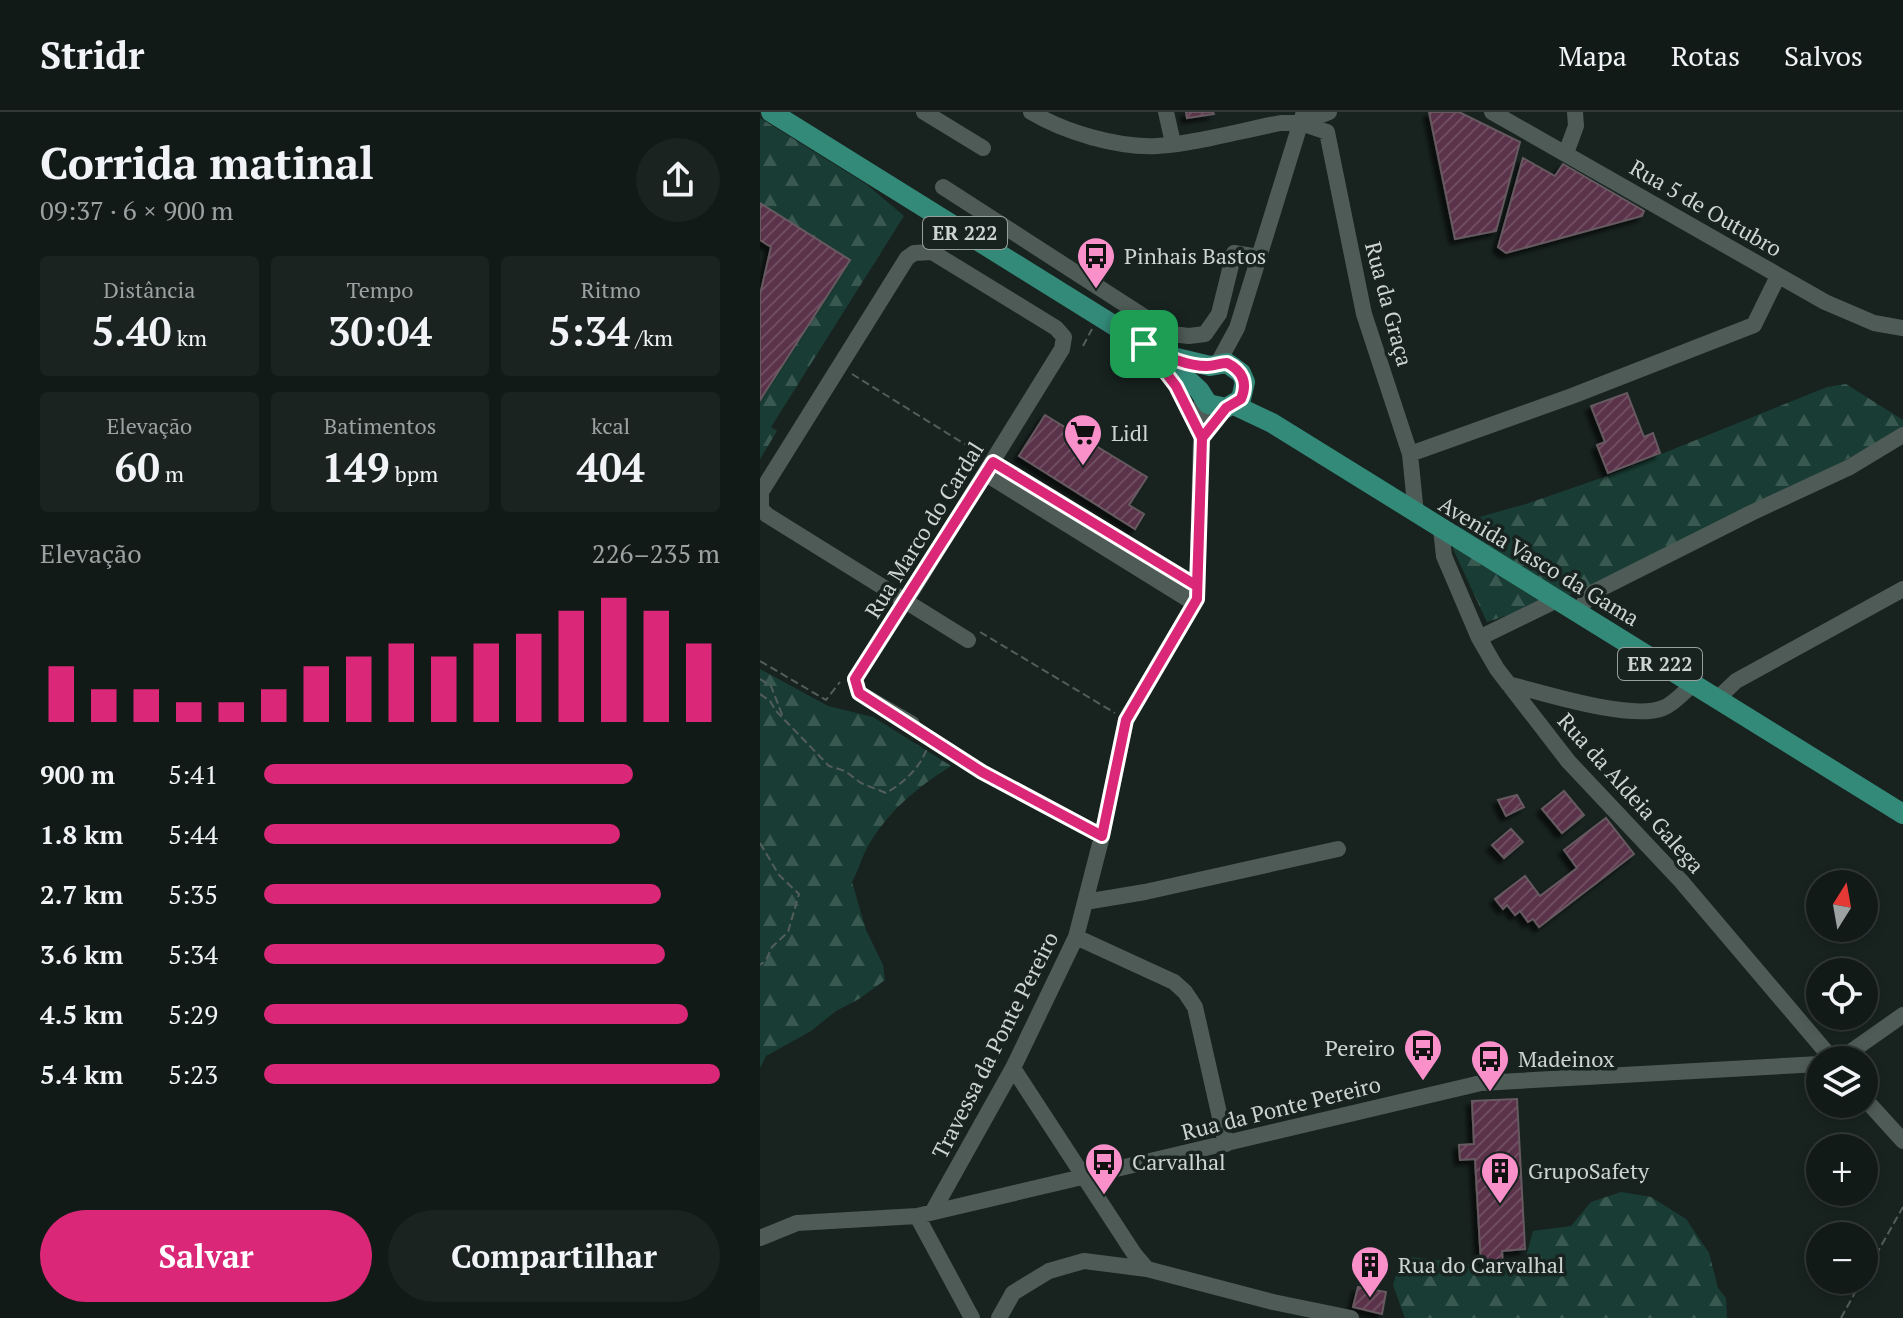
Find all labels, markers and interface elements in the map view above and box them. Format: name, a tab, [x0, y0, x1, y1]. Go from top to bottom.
text: Stridr	[40, 30, 145, 80]
text: Mapa	[1559, 37, 1627, 74]
text: Rotas	[1671, 37, 1740, 74]
text: Salvos	[1784, 37, 1863, 74]
text: Corrida matinal	[40, 133, 374, 192]
button: share	[636, 138, 720, 222]
street label: Rua 5 de Outubro	[1625, 152, 1788, 263]
text: 09:37 · 6 × 900 m	[40, 193, 234, 227]
road number: ER 222	[923, 217, 1007, 249]
bus stop icon: Pinhais Bastos	[1075, 235, 1117, 290]
street label: Rua da Graça	[1359, 238, 1420, 369]
place label: Pinhais Bastos	[1124, 241, 1266, 270]
text: Distância	[103, 275, 195, 304]
text: Tempo	[347, 275, 413, 304]
text: Ritmo	[581, 275, 641, 304]
text: 5.40	[92, 304, 171, 357]
text: 30:04	[328, 304, 432, 357]
text: 5:34	[548, 304, 630, 357]
pin	[1110, 310, 1178, 378]
icon: arrive	[1122, 322, 1166, 366]
text: km	[171, 323, 207, 352]
text: /km	[630, 323, 673, 352]
text: Elevação	[106, 411, 192, 440]
text: Batimentos	[324, 411, 436, 440]
text: kcal	[591, 411, 630, 440]
supermarket icon: Lidl	[1062, 412, 1104, 467]
place label: Lidl	[1111, 418, 1149, 447]
street label: Rua Marco do Cardal	[858, 436, 990, 623]
text: 60	[115, 440, 160, 493]
text: 149	[322, 440, 390, 493]
text: 404	[577, 440, 645, 493]
text: m	[160, 459, 184, 488]
text: bpm	[390, 459, 438, 488]
street label: Avenida Vasco da Gama	[1434, 489, 1645, 632]
text: Elevação	[40, 536, 142, 570]
text: 226–235 m	[592, 536, 720, 570]
road number: ER 222	[1618, 648, 1702, 680]
street label: Rua da Aldeia Galega	[1552, 706, 1711, 879]
text: 900 m	[40, 757, 115, 791]
text: 5:41	[168, 757, 218, 791]
text: 1.8 km	[40, 817, 123, 851]
text: 5:44	[168, 817, 218, 851]
north arrow	[1806, 870, 1878, 942]
map controls	[1806, 870, 1878, 1294]
text: 2.7 km	[40, 877, 123, 911]
text: 5:35	[168, 877, 218, 911]
street label: Travessa da Ponte Pereiro	[925, 926, 1064, 1163]
text: 3.6 km	[40, 937, 123, 971]
text: 5:34	[168, 937, 218, 971]
button: locate	[1806, 958, 1878, 1030]
text: 4.5 km	[40, 997, 123, 1031]
text: 5:29	[168, 997, 218, 1031]
bus stop icon: Pereiro	[1402, 1027, 1444, 1082]
place label: Pereiro	[1325, 1033, 1395, 1062]
bus stop icon: Madeinox	[1469, 1038, 1511, 1093]
place label: Madeinox	[1518, 1044, 1615, 1073]
button: layers	[1806, 1046, 1878, 1118]
text: 5.4 km	[40, 1057, 123, 1091]
text: 5:23	[168, 1057, 218, 1091]
street label: Rua da Ponte Pereiro	[1178, 1069, 1384, 1146]
button: +	[1806, 1134, 1878, 1206]
bus stop icon: Carvalhal	[1083, 1141, 1125, 1196]
place label: Carvalhal	[1132, 1147, 1226, 1176]
building icon: GrupoSafety	[1479, 1150, 1521, 1205]
place label: GrupoSafety	[1528, 1156, 1650, 1185]
button: Salvar	[40, 1210, 372, 1302]
button: Compartilhar	[388, 1210, 720, 1302]
button: −	[1806, 1222, 1878, 1294]
building icon: Rua do Carvalhal	[1349, 1244, 1391, 1299]
place label: Rua do Carvalhal	[1398, 1250, 1564, 1279]

